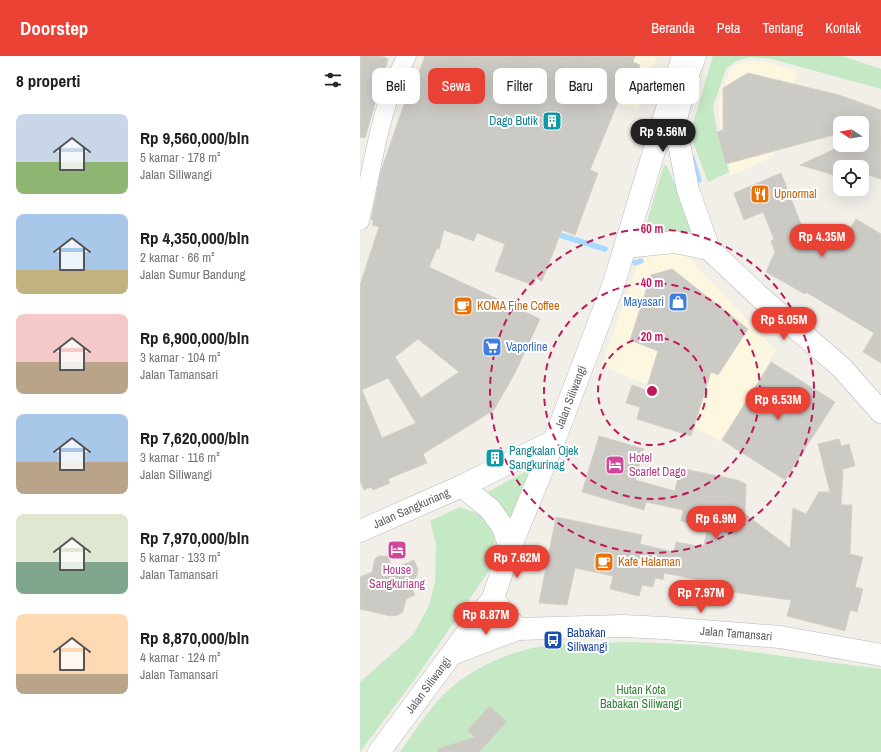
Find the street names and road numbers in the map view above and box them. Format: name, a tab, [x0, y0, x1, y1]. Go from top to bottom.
street label: Jalan Siliwangi	[551, 363, 590, 431]
street label: Jalan Sangkuriang	[370, 484, 453, 532]
street label: Jalan Tamansari	[699, 623, 773, 644]
street label: Jalan Siliwangi	[402, 654, 455, 717]

